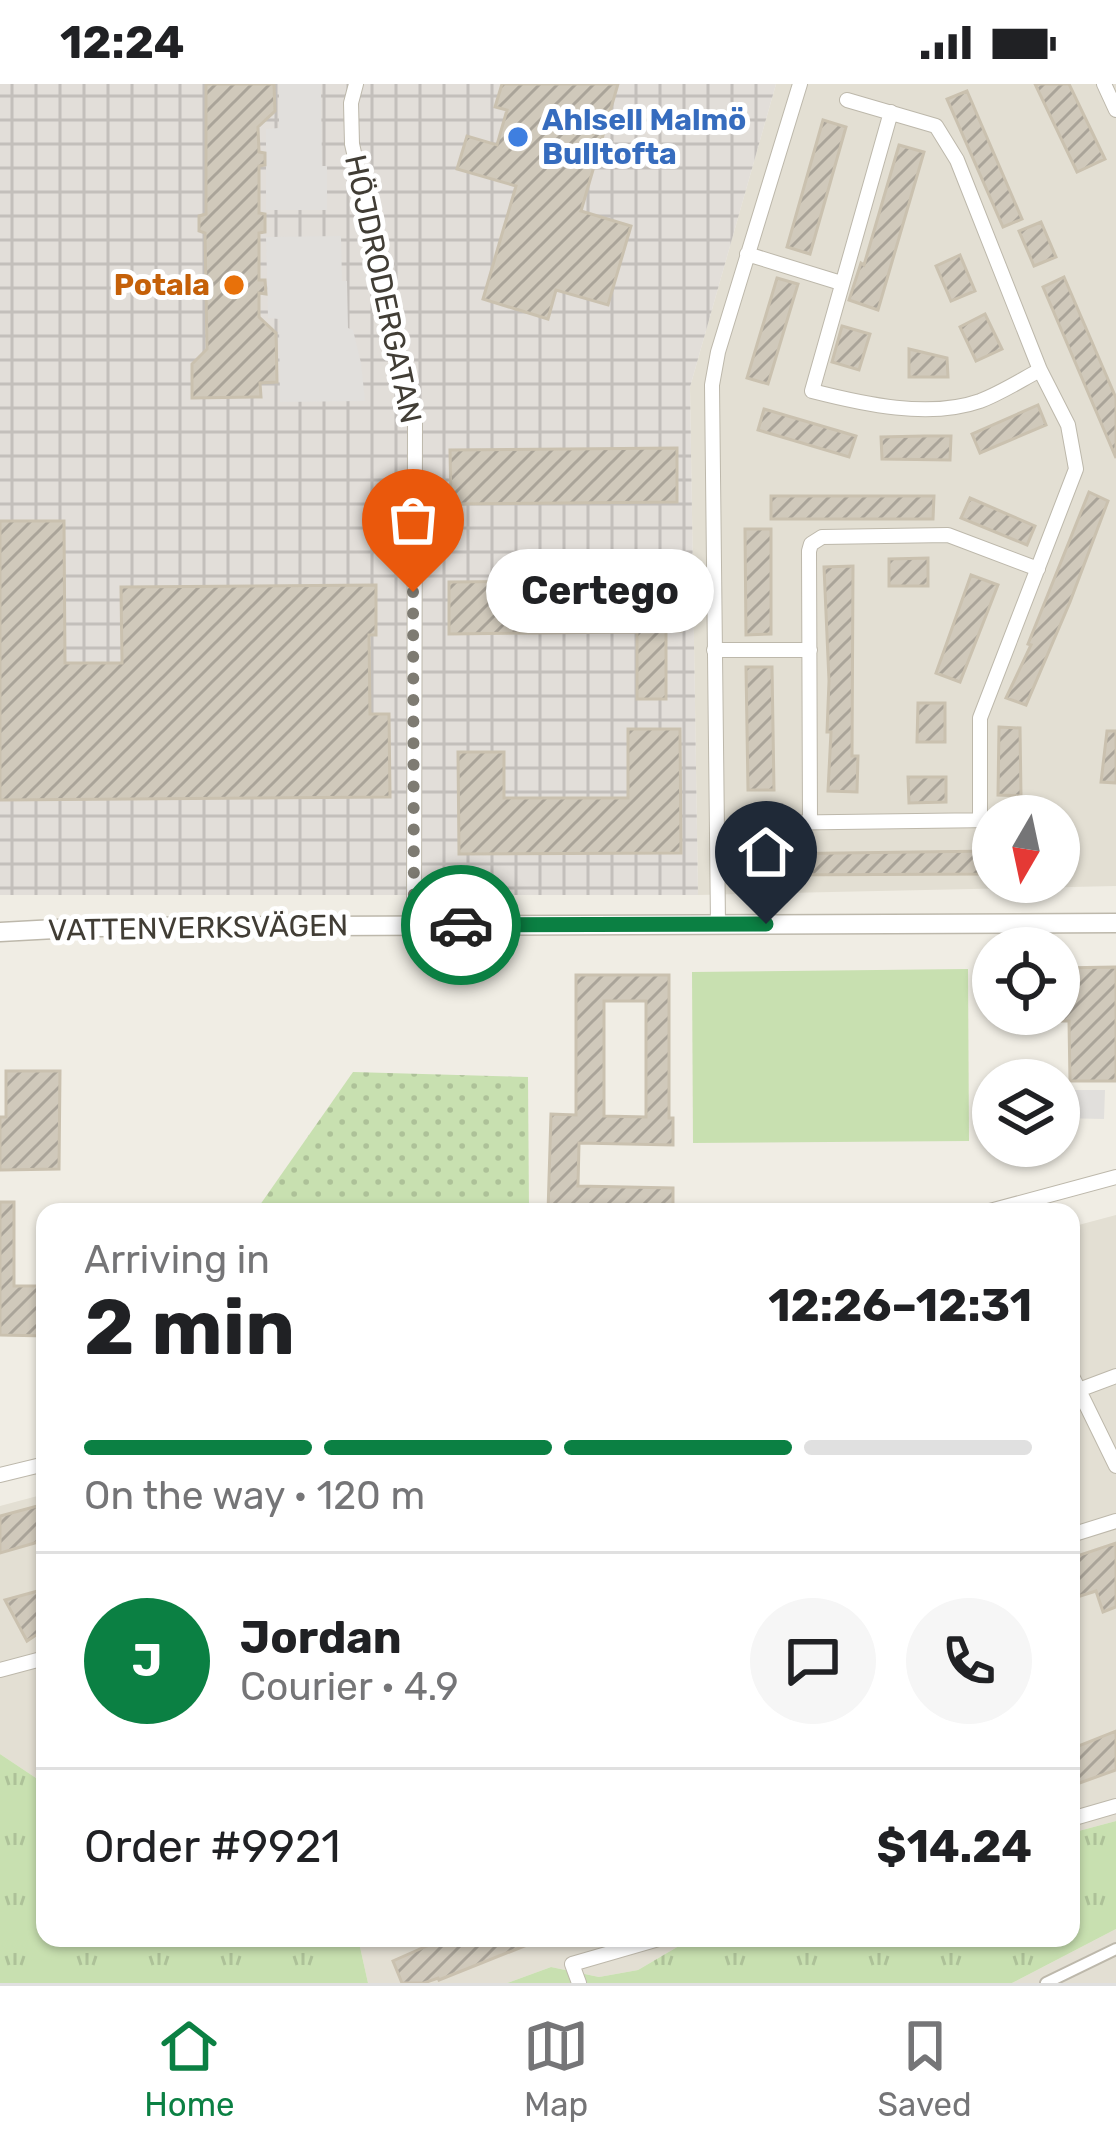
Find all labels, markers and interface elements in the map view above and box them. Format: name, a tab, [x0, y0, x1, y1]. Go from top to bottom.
text: 12:24	[60, 16, 185, 69]
place label: Ahlsell Malmö Bulltofta	[542, 102, 746, 172]
marker: Ahlsell Malmö Bulltofta	[505, 124, 531, 150]
street label: HÖJDRODERGATAN	[337, 151, 429, 427]
place label: Potala	[114, 267, 210, 303]
marker: Potala	[221, 272, 247, 298]
pin	[362, 469, 464, 592]
icon: bag	[380, 487, 446, 553]
callout: Certego	[485, 550, 713, 634]
text: Certego	[521, 568, 679, 614]
north arrow	[972, 795, 1080, 903]
map controls	[972, 795, 1080, 1167]
pin	[715, 801, 817, 924]
icon: home	[733, 819, 799, 885]
courier	[401, 865, 521, 985]
icon: car	[428, 892, 494, 958]
street label: VATTENVERKSVÄGEN	[48, 907, 348, 949]
button: locate	[972, 927, 1080, 1035]
button: layers	[972, 1059, 1080, 1167]
text: Arriving in	[84, 1237, 270, 1283]
text: 12:26–12:31	[768, 1279, 1032, 1332]
text: 2 min	[84, 1281, 295, 1374]
text: On the way · 120 m	[84, 1473, 425, 1519]
button: chat	[750, 1598, 876, 1724]
button: phone	[906, 1598, 1032, 1724]
text: Jordan	[240, 1611, 402, 1664]
text: J	[132, 1634, 162, 1687]
text: Courier · 4.9	[240, 1664, 459, 1710]
text: Order #9921	[84, 1820, 341, 1873]
text: $14.24	[877, 1820, 1032, 1873]
tab: Home	[144, 2013, 235, 2124]
tab: Map	[523, 2013, 589, 2124]
tab: Saved	[878, 2013, 972, 2124]

